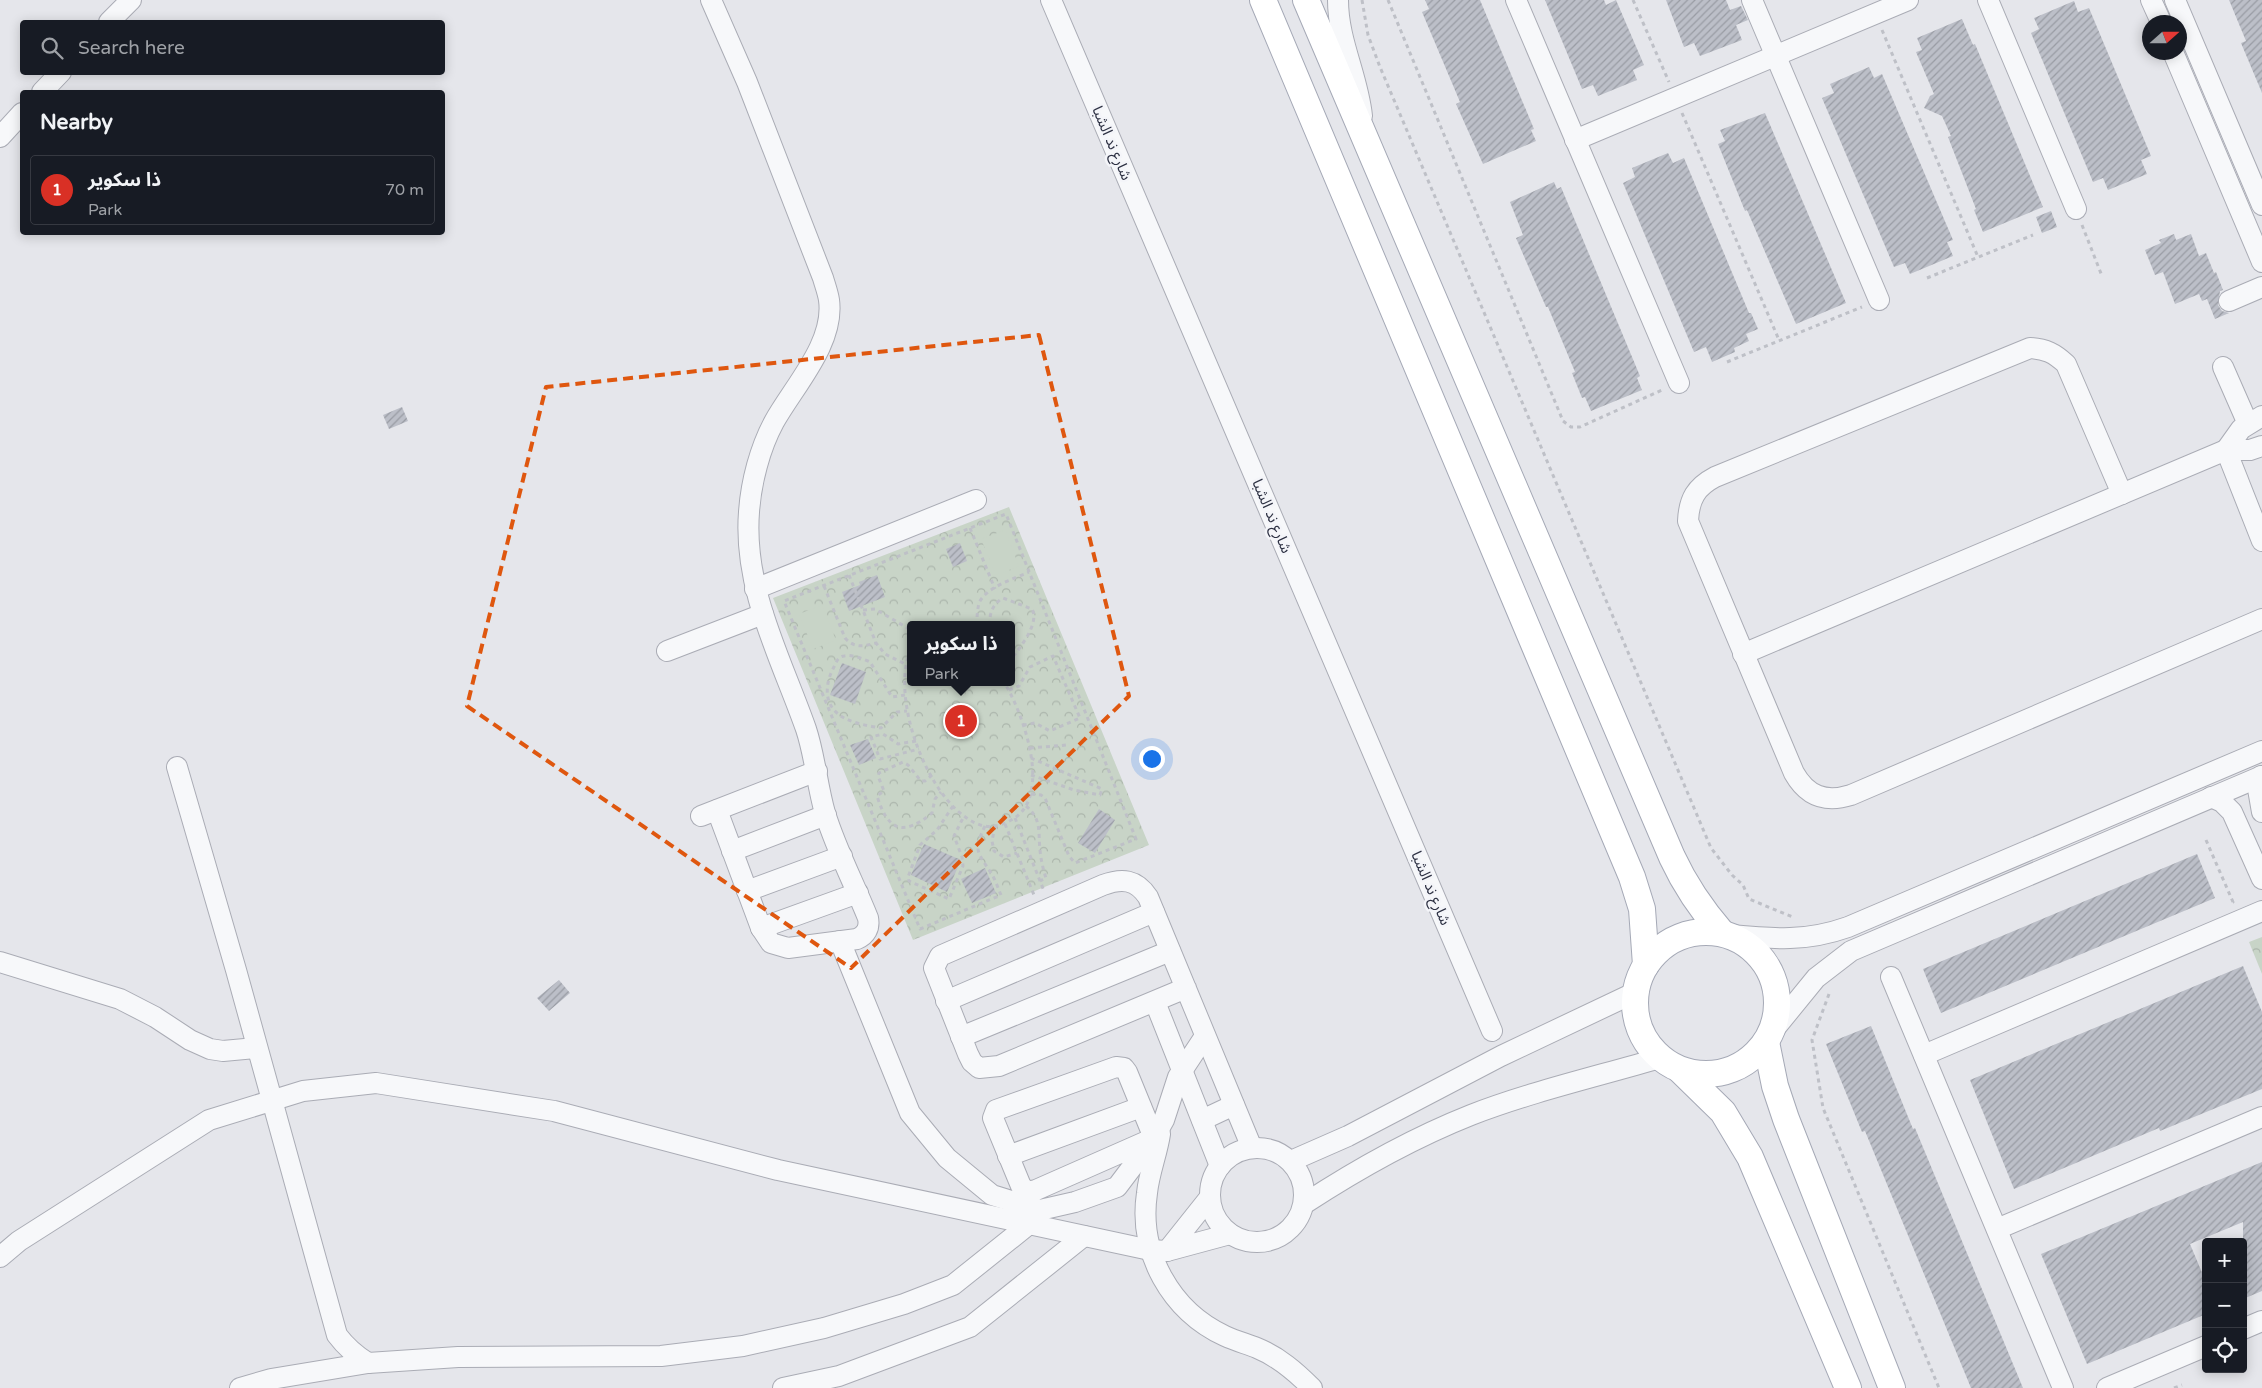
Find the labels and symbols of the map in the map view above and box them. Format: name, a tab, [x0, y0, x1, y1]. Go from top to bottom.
north arrow	[2142, 15, 2187, 60]
street label: شارع ند الشبا	[1086, 103, 1136, 184]
street label: شارع ند الشبا	[1246, 476, 1296, 557]
pin: 1	[945, 702, 977, 740]
your location	[1139, 746, 1165, 772]
street label: شارع ند الشبا	[1405, 848, 1455, 929]

